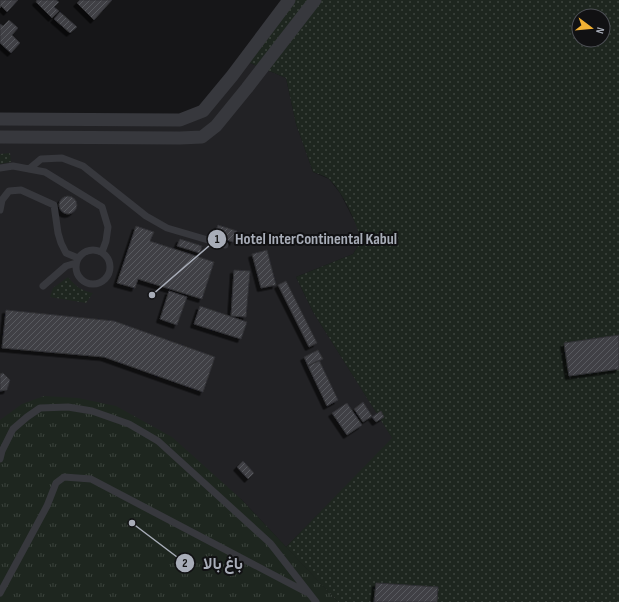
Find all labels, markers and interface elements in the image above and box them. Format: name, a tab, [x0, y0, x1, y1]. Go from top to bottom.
north arrow	[571, 8, 611, 48]
text: N	[593, 26, 607, 35]
callout: Hotel InterContinental Kabul	[207, 225, 405, 253]
text: Hotel InterContinental Kabul	[235, 230, 397, 249]
text: 1	[215, 232, 220, 247]
callout: باغ بالا	[175, 549, 251, 577]
text: باغ بالا	[203, 555, 243, 574]
text: 2	[182, 556, 188, 571]

